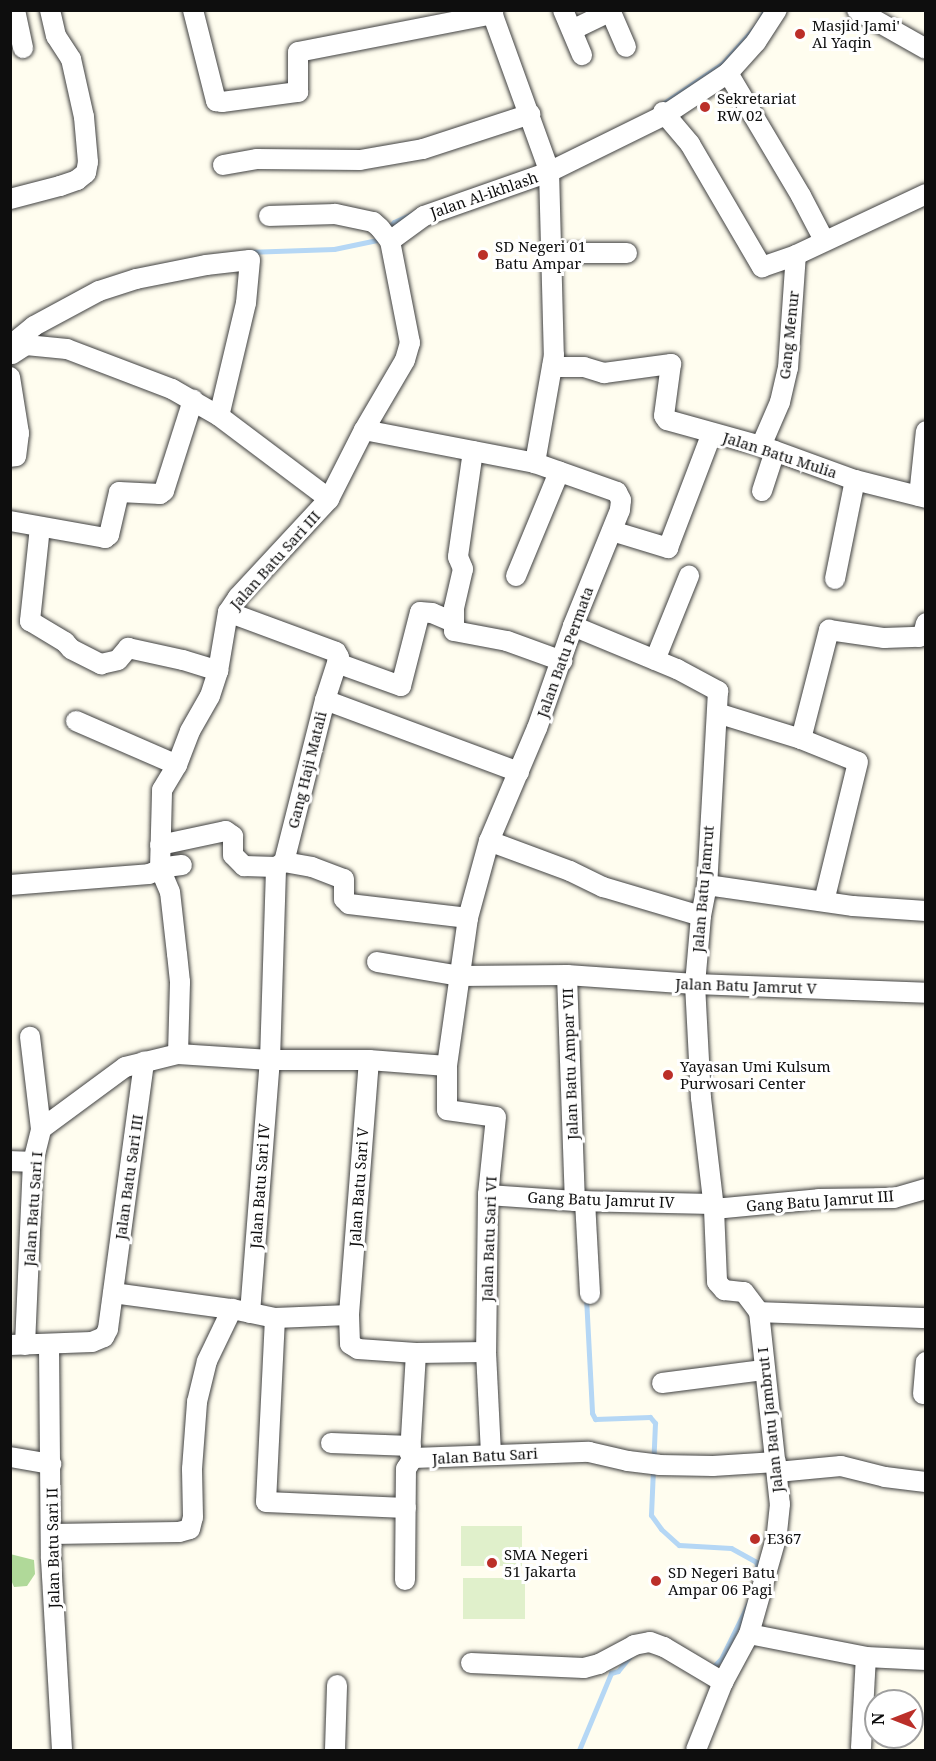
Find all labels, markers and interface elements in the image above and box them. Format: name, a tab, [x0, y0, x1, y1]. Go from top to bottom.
place label: Masjid Jami' Al Yaqin	[812, 16, 900, 51]
marker: Masjid Jami' Al Yaqin	[793, 27, 807, 41]
place label: Sekretariat RW 02	[717, 89, 796, 124]
marker: Sekretariat RW 02	[698, 100, 712, 114]
street label: Jalan Al-ikhlash	[428, 168, 540, 222]
place label: SD Negeri 01 Batu Ampar	[495, 237, 586, 272]
marker: SD Negeri 01 Batu Ampar	[476, 248, 490, 262]
street label: Gang Menur	[775, 290, 803, 380]
street label: Jalan Batu Mulia	[721, 428, 839, 482]
street label: Jalan Batu Sari III	[226, 507, 324, 613]
street label: Jalan Batu Permata	[533, 584, 597, 720]
street label: Gang Haji Matali	[284, 710, 330, 830]
street label: Jalan Batu Jamrut	[688, 825, 718, 953]
street label: Jalan Batu Jamrut V	[675, 975, 817, 997]
street label: Jalan Batu Ampar VII	[558, 988, 582, 1140]
place label: Yayasan Umi Kulsum Purwosari Center	[680, 1057, 831, 1092]
marker: Yayasan Umi Kulsum Purwosari Center	[661, 1068, 675, 1082]
street label: Jalan Batu Sari III	[111, 1113, 147, 1241]
street label: Jalan Batu Sari IV	[247, 1123, 273, 1249]
street label: Jalan Batu Sari V	[346, 1127, 372, 1247]
street label: Jalan Batu Sari I	[20, 1151, 46, 1267]
street label: Jalan Batu Sari VI	[478, 1176, 500, 1302]
street label: Gang Batu Jamrut III	[746, 1187, 894, 1215]
street label: Gang Batu Jamrut IV	[527, 1188, 675, 1212]
street label: Jalan Batu Jambrut I	[753, 1347, 787, 1493]
street label: Jalan Batu Sari	[432, 1444, 538, 1468]
street label: Jalan Batu Sari II	[43, 1487, 63, 1609]
place label: E367	[767, 1530, 801, 1548]
marker: E367	[748, 1532, 762, 1546]
place label: SMA Negeri 51 Jakarta	[504, 1545, 588, 1580]
marker: SMA Negeri 51 Jakarta	[485, 1556, 499, 1570]
place label: SD Negeri Batu Ampar 06 Pagi	[668, 1563, 775, 1598]
marker: SD Negeri Batu Ampar 06 Pagi	[649, 1574, 663, 1588]
north arrow	[864, 1689, 924, 1749]
text: N	[867, 1713, 889, 1725]

